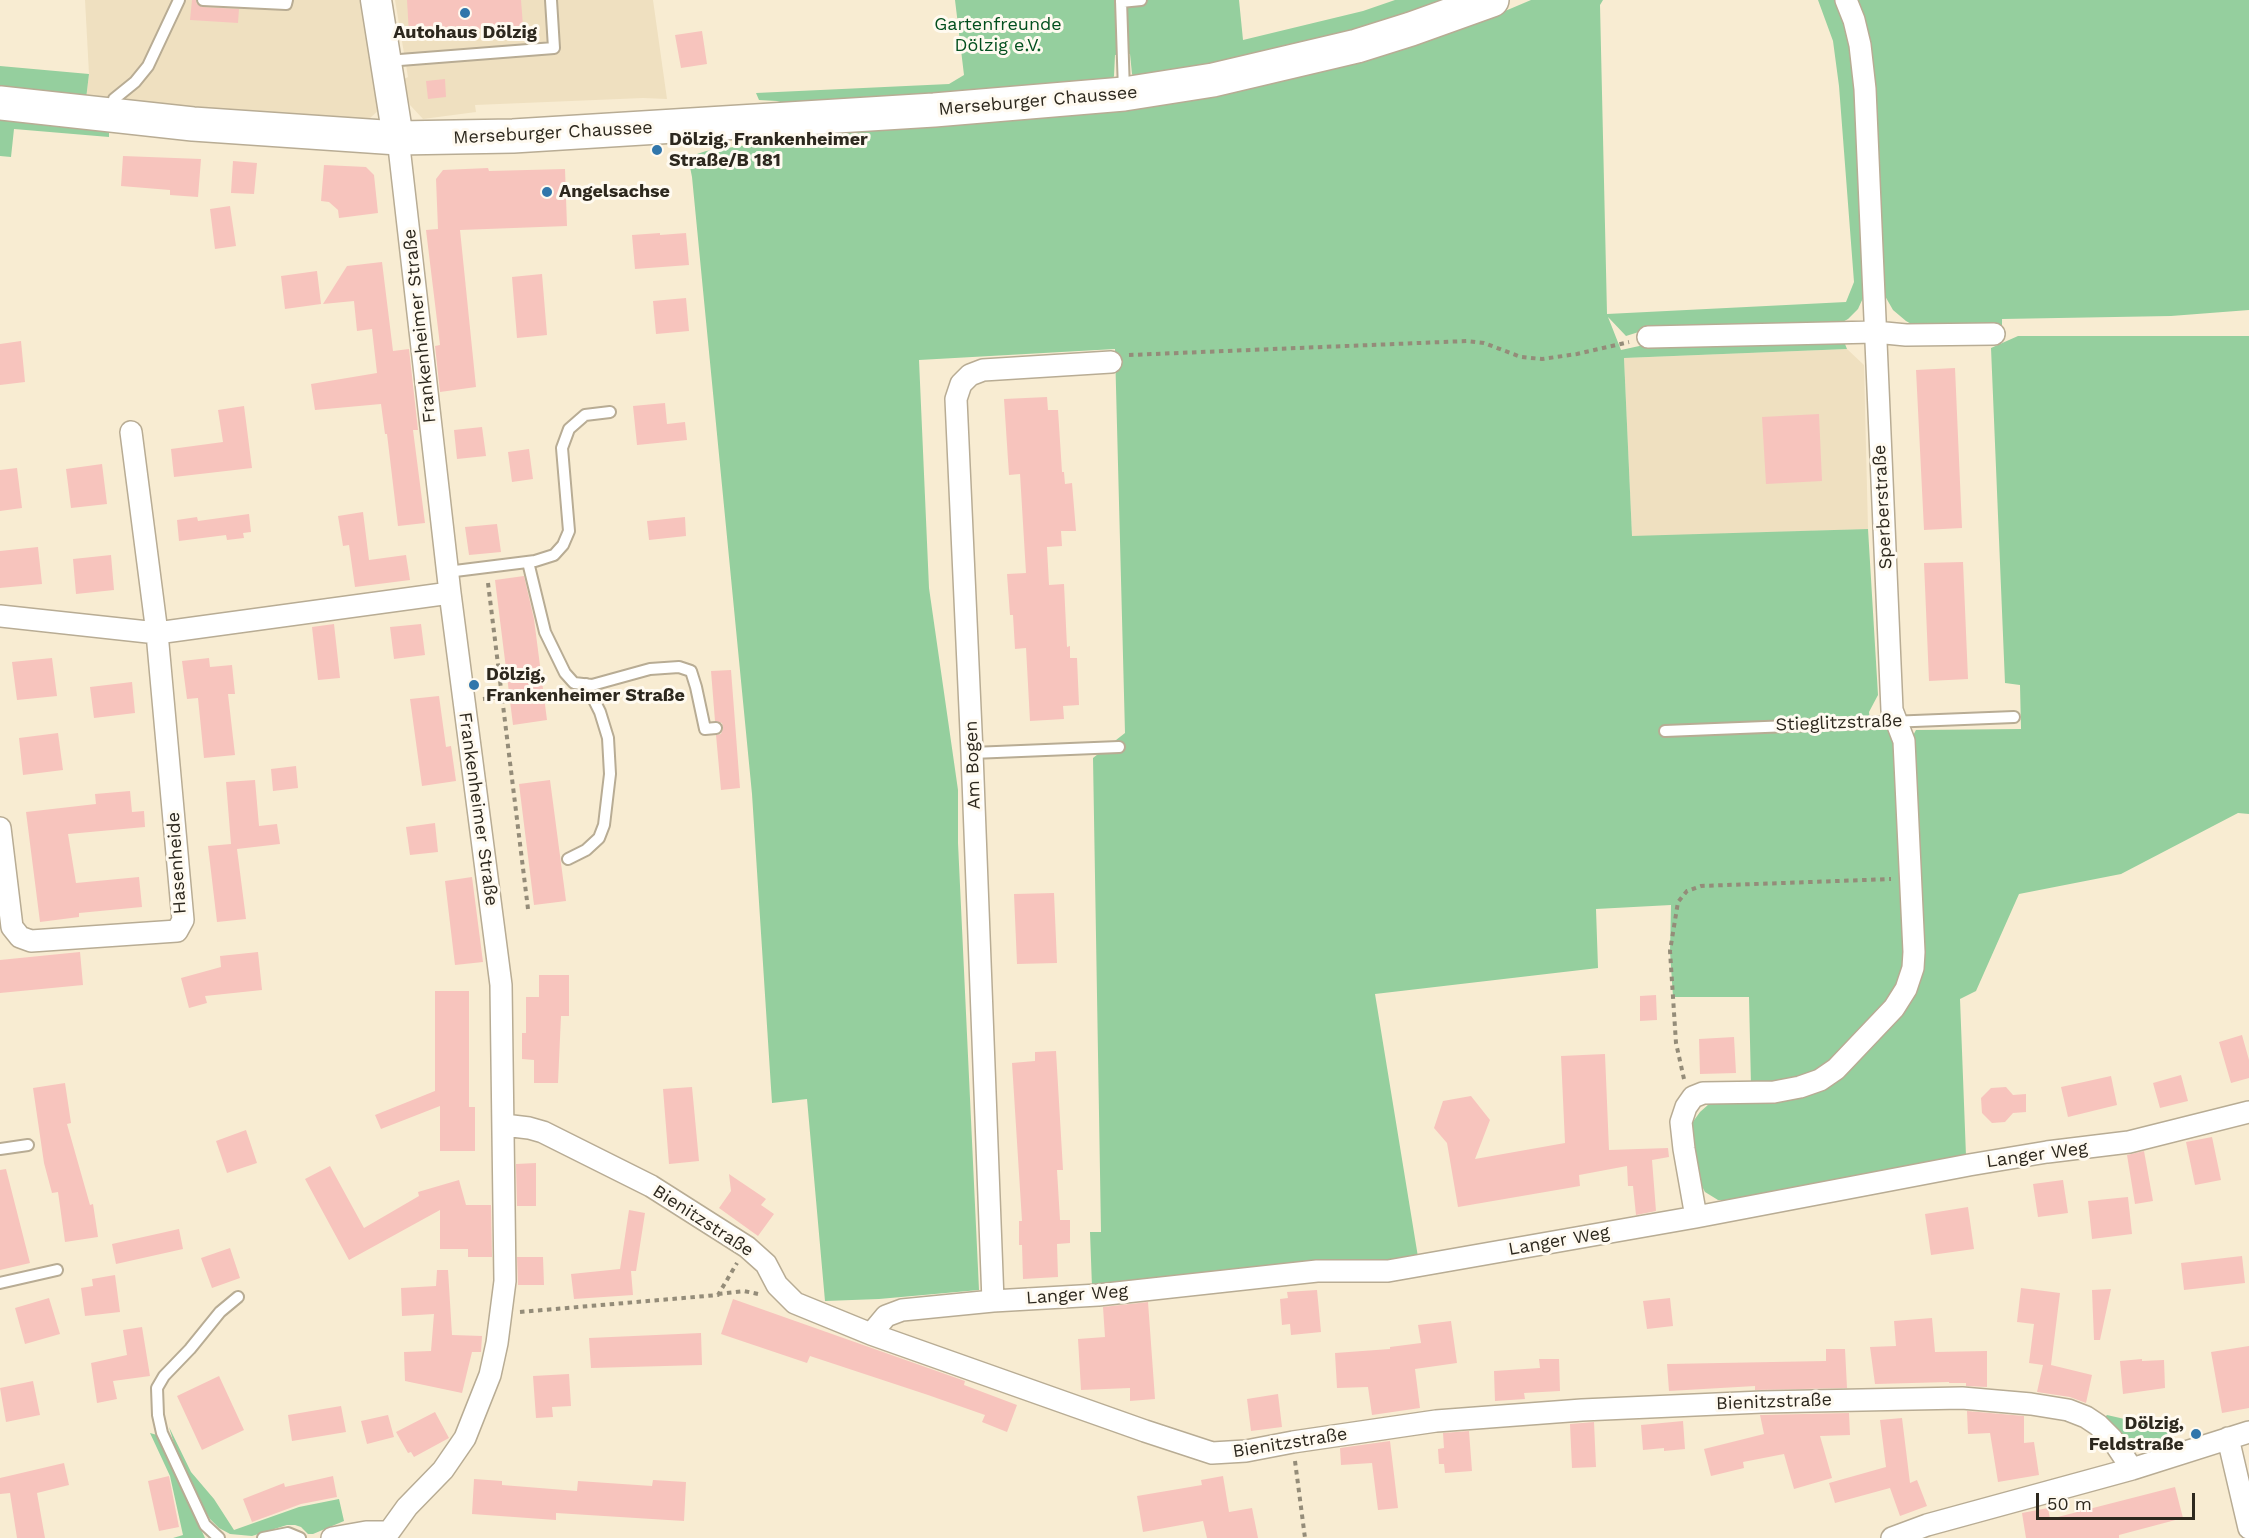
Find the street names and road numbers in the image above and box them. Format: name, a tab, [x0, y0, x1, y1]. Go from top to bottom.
street label: Merseburger Chaussee	[938, 82, 1138, 120]
street label: Merseburger Chaussee	[453, 117, 653, 149]
street label: Frankenheimer Straße	[399, 228, 441, 424]
street label: Sperberstraße	[1869, 444, 1897, 570]
street label: Stieglitzstraße	[1775, 710, 1903, 736]
street label: Frankenheimer Straße	[454, 711, 502, 907]
street label: Am Bogen	[961, 720, 985, 810]
street label: Hasenheide	[163, 811, 191, 915]
street label: Langer Weg	[1985, 1137, 2089, 1173]
street label: Bienitzstraße	[649, 1180, 757, 1262]
street label: Langer Weg	[1507, 1221, 1611, 1261]
street label: Langer Weg	[1025, 1281, 1129, 1309]
street label: Bienitzstraße	[1716, 1389, 1832, 1415]
street label: Bienitzstraße	[1231, 1423, 1349, 1463]

